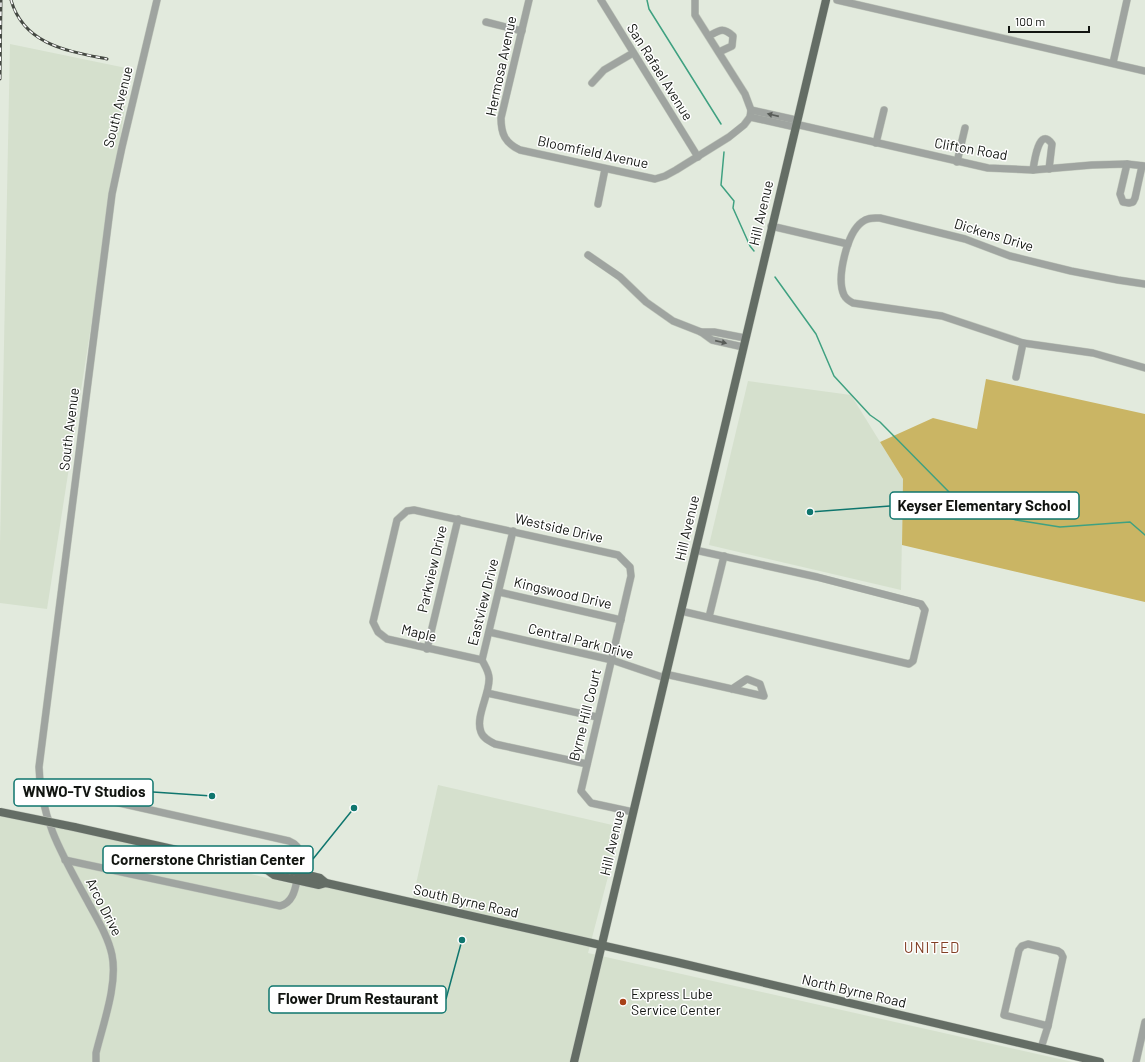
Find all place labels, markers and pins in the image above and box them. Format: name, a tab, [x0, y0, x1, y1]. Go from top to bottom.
callout: Keyser Elementary School	[890, 492, 1079, 519]
callout: WNWO-TV Studios	[14, 779, 153, 806]
callout: Cornerstone Christian Center	[103, 846, 313, 873]
place label: Express Lube Service Center	[631, 985, 721, 1018]
callout: Flower Drum Restaurant	[269, 986, 446, 1013]
marker: Express Lube Service Center	[618, 997, 628, 1007]

